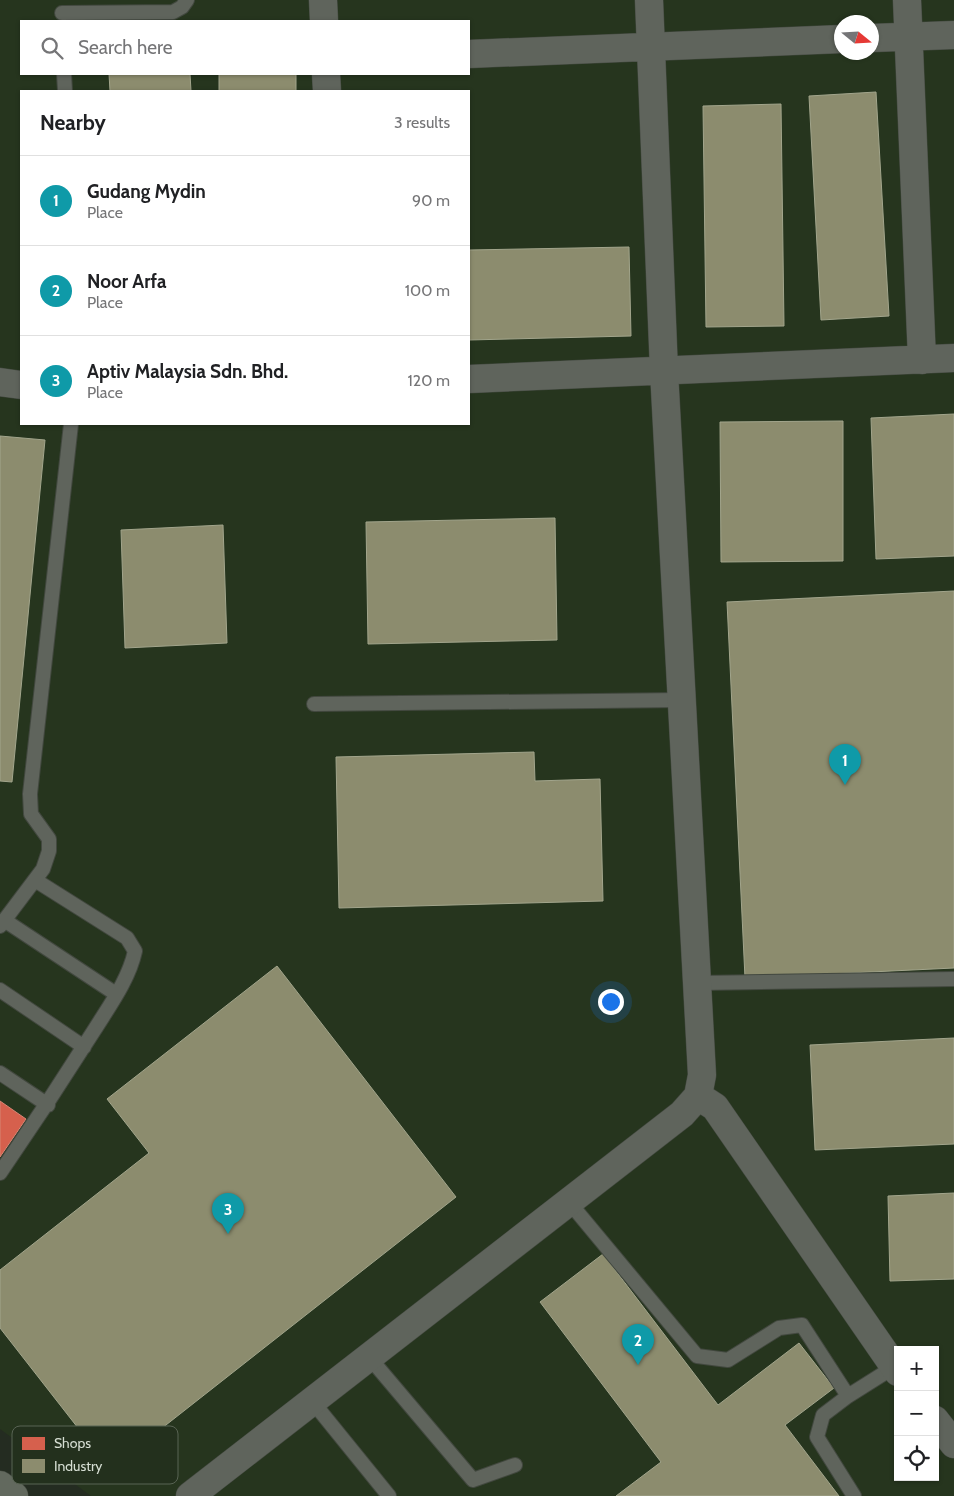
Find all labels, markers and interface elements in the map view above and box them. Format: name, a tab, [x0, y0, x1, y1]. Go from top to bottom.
north arrow	[834, 15, 879, 60]
search box	[20, 20, 470, 75]
icon: search	[38, 34, 66, 62]
text: Search here	[78, 36, 172, 59]
text: Nearby	[40, 110, 106, 135]
text: 3 results	[394, 113, 450, 132]
text: Gudang Mydin	[87, 180, 206, 203]
text: 1	[53, 191, 59, 210]
text: 90 m	[412, 191, 450, 210]
text: Place	[87, 203, 123, 222]
text: Noor Arfa	[87, 270, 166, 293]
text: 2	[52, 281, 60, 300]
text: 100 m	[405, 281, 450, 300]
text: Place	[87, 293, 123, 312]
text: Aptiv Malaysia Sdn. Bhd.	[87, 360, 288, 383]
text: 3	[52, 371, 60, 390]
text: 120 m	[408, 371, 450, 390]
text: Place	[87, 383, 123, 402]
pin: 1	[829, 744, 861, 785]
your location	[598, 989, 624, 1015]
pin: 3	[212, 1193, 244, 1234]
pin: 2	[622, 1324, 654, 1365]
map controls	[894, 1346, 939, 1481]
button: +	[894, 1346, 939, 1391]
button: −	[894, 1391, 939, 1436]
legend	[12, 1426, 178, 1484]
text: Shops	[54, 1434, 91, 1452]
button: locate	[894, 1436, 939, 1481]
text: Industry	[54, 1457, 102, 1475]

